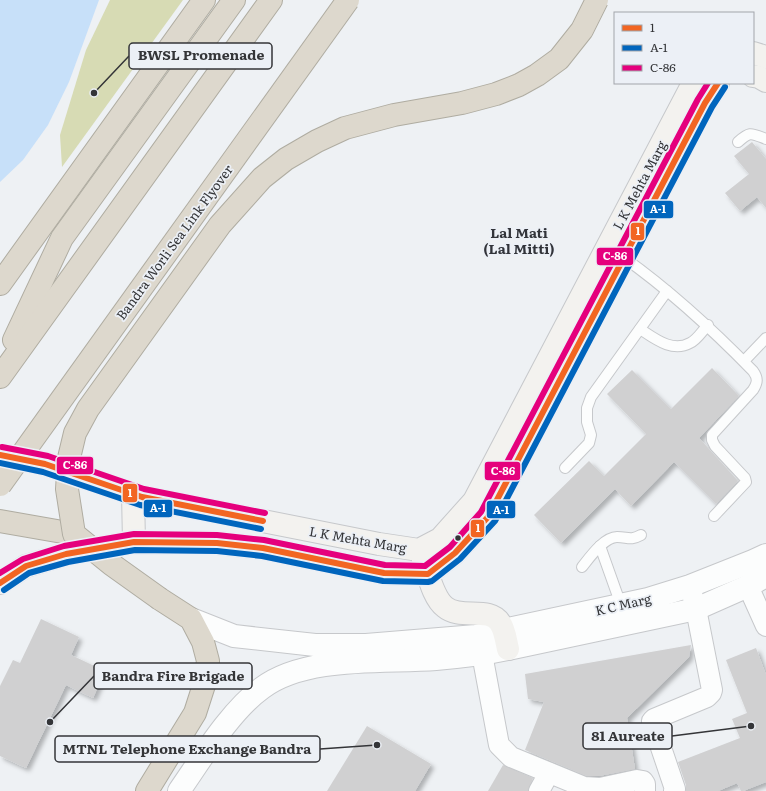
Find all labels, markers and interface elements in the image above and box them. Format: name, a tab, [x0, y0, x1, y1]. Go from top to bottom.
legend	[614, 12, 754, 84]
text: 1	[650, 18, 655, 36]
text: A-1	[650, 38, 668, 56]
callout: BWSL Promenade	[129, 43, 272, 69]
text: BWSL Promenade	[138, 44, 264, 64]
text: C-86	[650, 58, 676, 76]
street label: L K Mehta Marg	[607, 136, 671, 233]
street label: Bandra Worli Sea Link Flyover	[111, 160, 237, 323]
line badge: A-1	[643, 200, 674, 219]
text: A-1	[650, 200, 667, 216]
district label: Lal Mati (Lal Mitti)	[484, 222, 554, 258]
line badge: 1	[630, 222, 645, 241]
text: 1	[636, 222, 641, 238]
line badge: C-86	[596, 247, 634, 266]
text: C-86	[603, 247, 628, 263]
line badge: C-86	[56, 456, 94, 475]
text: C-86	[63, 456, 88, 472]
line badge: C-86	[484, 461, 521, 481]
text: C-86	[491, 462, 516, 478]
line badge: 1	[122, 483, 138, 503]
text: 1	[128, 484, 133, 500]
line badge: A-1	[143, 499, 173, 518]
text: A-1	[150, 499, 167, 515]
line badge: A-1	[486, 500, 516, 519]
text: A-1	[493, 501, 510, 517]
line badge: 1	[470, 519, 485, 538]
text: 1	[476, 519, 481, 535]
street label: L K Mehta Marg	[308, 521, 409, 557]
unlabelled marker	[453, 533, 463, 543]
street label: K C Marg	[593, 588, 654, 620]
callout: Bandra Fire Brigade	[94, 663, 252, 689]
text: Bandra Fire Brigade	[102, 665, 244, 685]
callout: 81 Aureate	[583, 723, 672, 749]
text: 81 Aureate	[591, 725, 665, 745]
callout: MTNL Telephone Exchange Bandra	[55, 736, 320, 762]
text: MTNL Telephone Exchange Bandra	[63, 738, 312, 758]

